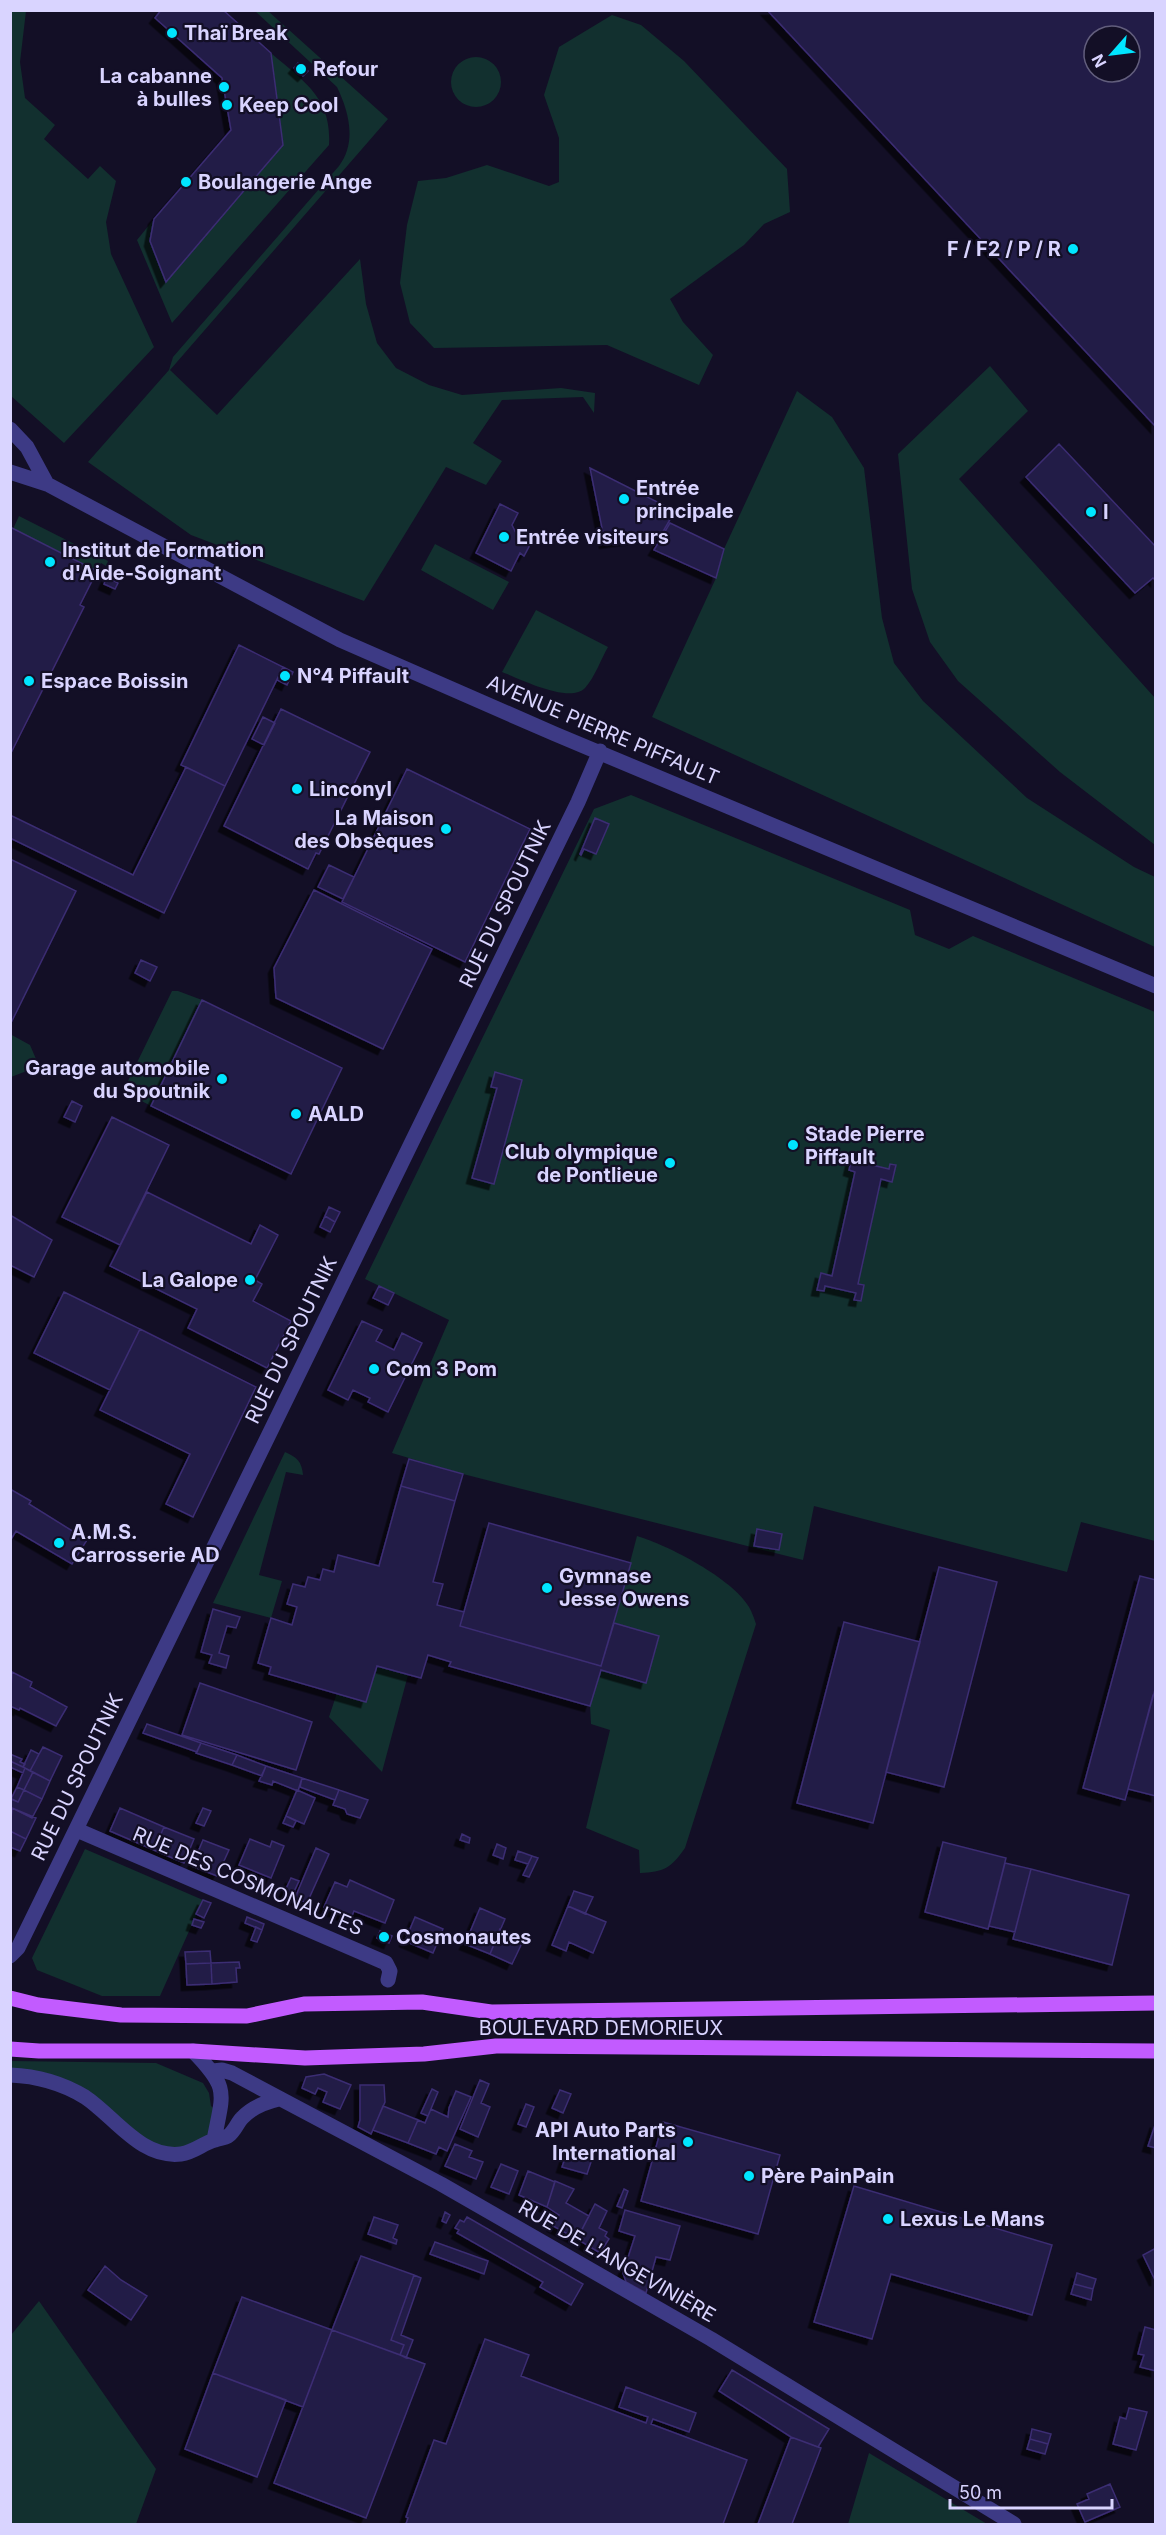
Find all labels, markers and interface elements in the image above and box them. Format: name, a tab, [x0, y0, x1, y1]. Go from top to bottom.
place label: Thaï Break	[184, 21, 288, 45]
north arrow	[1082, 24, 1142, 84]
marker: Thaï Break	[165, 26, 179, 40]
text: N	[1087, 51, 1110, 71]
place label: Refour	[313, 57, 378, 81]
marker: Refour	[294, 62, 308, 76]
place label: La cabanne à bulles	[100, 64, 212, 111]
marker: La cabanne à bulles	[217, 80, 231, 94]
place label: Keep Cool	[239, 93, 339, 117]
marker: Keep Cool	[220, 98, 234, 112]
place label: Boulangerie Ange	[198, 170, 372, 194]
marker: Boulangerie Ange	[179, 175, 193, 189]
place label: F / F2 / P / R	[947, 237, 1061, 261]
marker: F / F2 / P / R	[1066, 242, 1080, 256]
place label: Entrée principale	[636, 476, 734, 523]
marker: Entrée principale	[617, 492, 631, 506]
place label: I	[1103, 500, 1109, 524]
marker: I	[1084, 505, 1098, 519]
place label: Entrée visiteurs	[516, 525, 669, 549]
marker: Entrée visiteurs	[497, 530, 511, 544]
place label: Institut de Formation d'Aide-Soignant	[62, 538, 264, 585]
marker: Institut de Formation d'Aide-Soignant	[43, 555, 57, 569]
place label: N°4 Piffault	[297, 664, 409, 688]
place label: Espace Boissin	[41, 669, 188, 693]
marker: N°4 Piffault	[278, 669, 292, 683]
street label: AVENUE PIERRE PIFFAULT	[483, 670, 723, 790]
marker: Espace Boissin	[22, 674, 36, 688]
place label: Linconyl	[309, 777, 392, 801]
marker: Linconyl	[290, 782, 304, 796]
place label: La Maison des Obsèques	[294, 806, 434, 853]
street label: RUE DU SPOUTNIK	[454, 817, 556, 991]
marker: La Maison des Obsèques	[439, 822, 453, 836]
place label: Garage automobile du Spoutnik	[25, 1056, 210, 1103]
marker: Garage automobile du Spoutnik	[215, 1072, 229, 1086]
place label: AALD	[308, 1102, 364, 1126]
marker: AALD	[289, 1107, 303, 1121]
place label: Stade Pierre Piffault	[805, 1122, 925, 1169]
marker: Stade Pierre Piffault	[786, 1138, 800, 1152]
place label: Club olympique de Pontlieue	[505, 1140, 658, 1187]
marker: Club olympique de Pontlieue	[663, 1156, 677, 1170]
street label: RUE DU SPOUTNIK	[240, 1253, 342, 1427]
place label: La Galope	[142, 1268, 238, 1292]
marker: La Galope	[243, 1273, 257, 1287]
place label: Com 3 Pom	[386, 1357, 497, 1381]
marker: Com 3 Pom	[367, 1362, 381, 1376]
place label: A.M.S. Carrosserie AD	[71, 1520, 220, 1567]
marker: A.M.S. Carrosserie AD	[52, 1536, 66, 1550]
place label: Gymnase Jesse Owens	[559, 1564, 689, 1611]
marker: Gymnase Jesse Owens	[540, 1581, 554, 1595]
street label: RUE DU SPOUTNIK	[26, 1690, 128, 1864]
street label: RUE DES COSMONAUTES	[129, 1822, 367, 1940]
place label: Cosmonautes	[396, 1925, 532, 1949]
marker: Cosmonautes	[377, 1930, 391, 1944]
street label: BOULEVARD DEMORIEUX	[479, 2016, 724, 2040]
place label: API Auto Parts International	[535, 2118, 676, 2165]
marker: API Auto Parts International	[681, 2135, 695, 2149]
place label: Père PainPain	[761, 2164, 894, 2188]
marker: Père PainPain	[742, 2169, 756, 2183]
street label: RUE DE L'ANGEVINIÈRE	[514, 2194, 720, 2327]
place label: Lexus Le Mans	[900, 2207, 1045, 2231]
marker: Lexus Le Mans	[881, 2212, 895, 2226]
scale bar	[950, 2472, 1112, 2510]
text: 50 m	[959, 2482, 1002, 2503]

